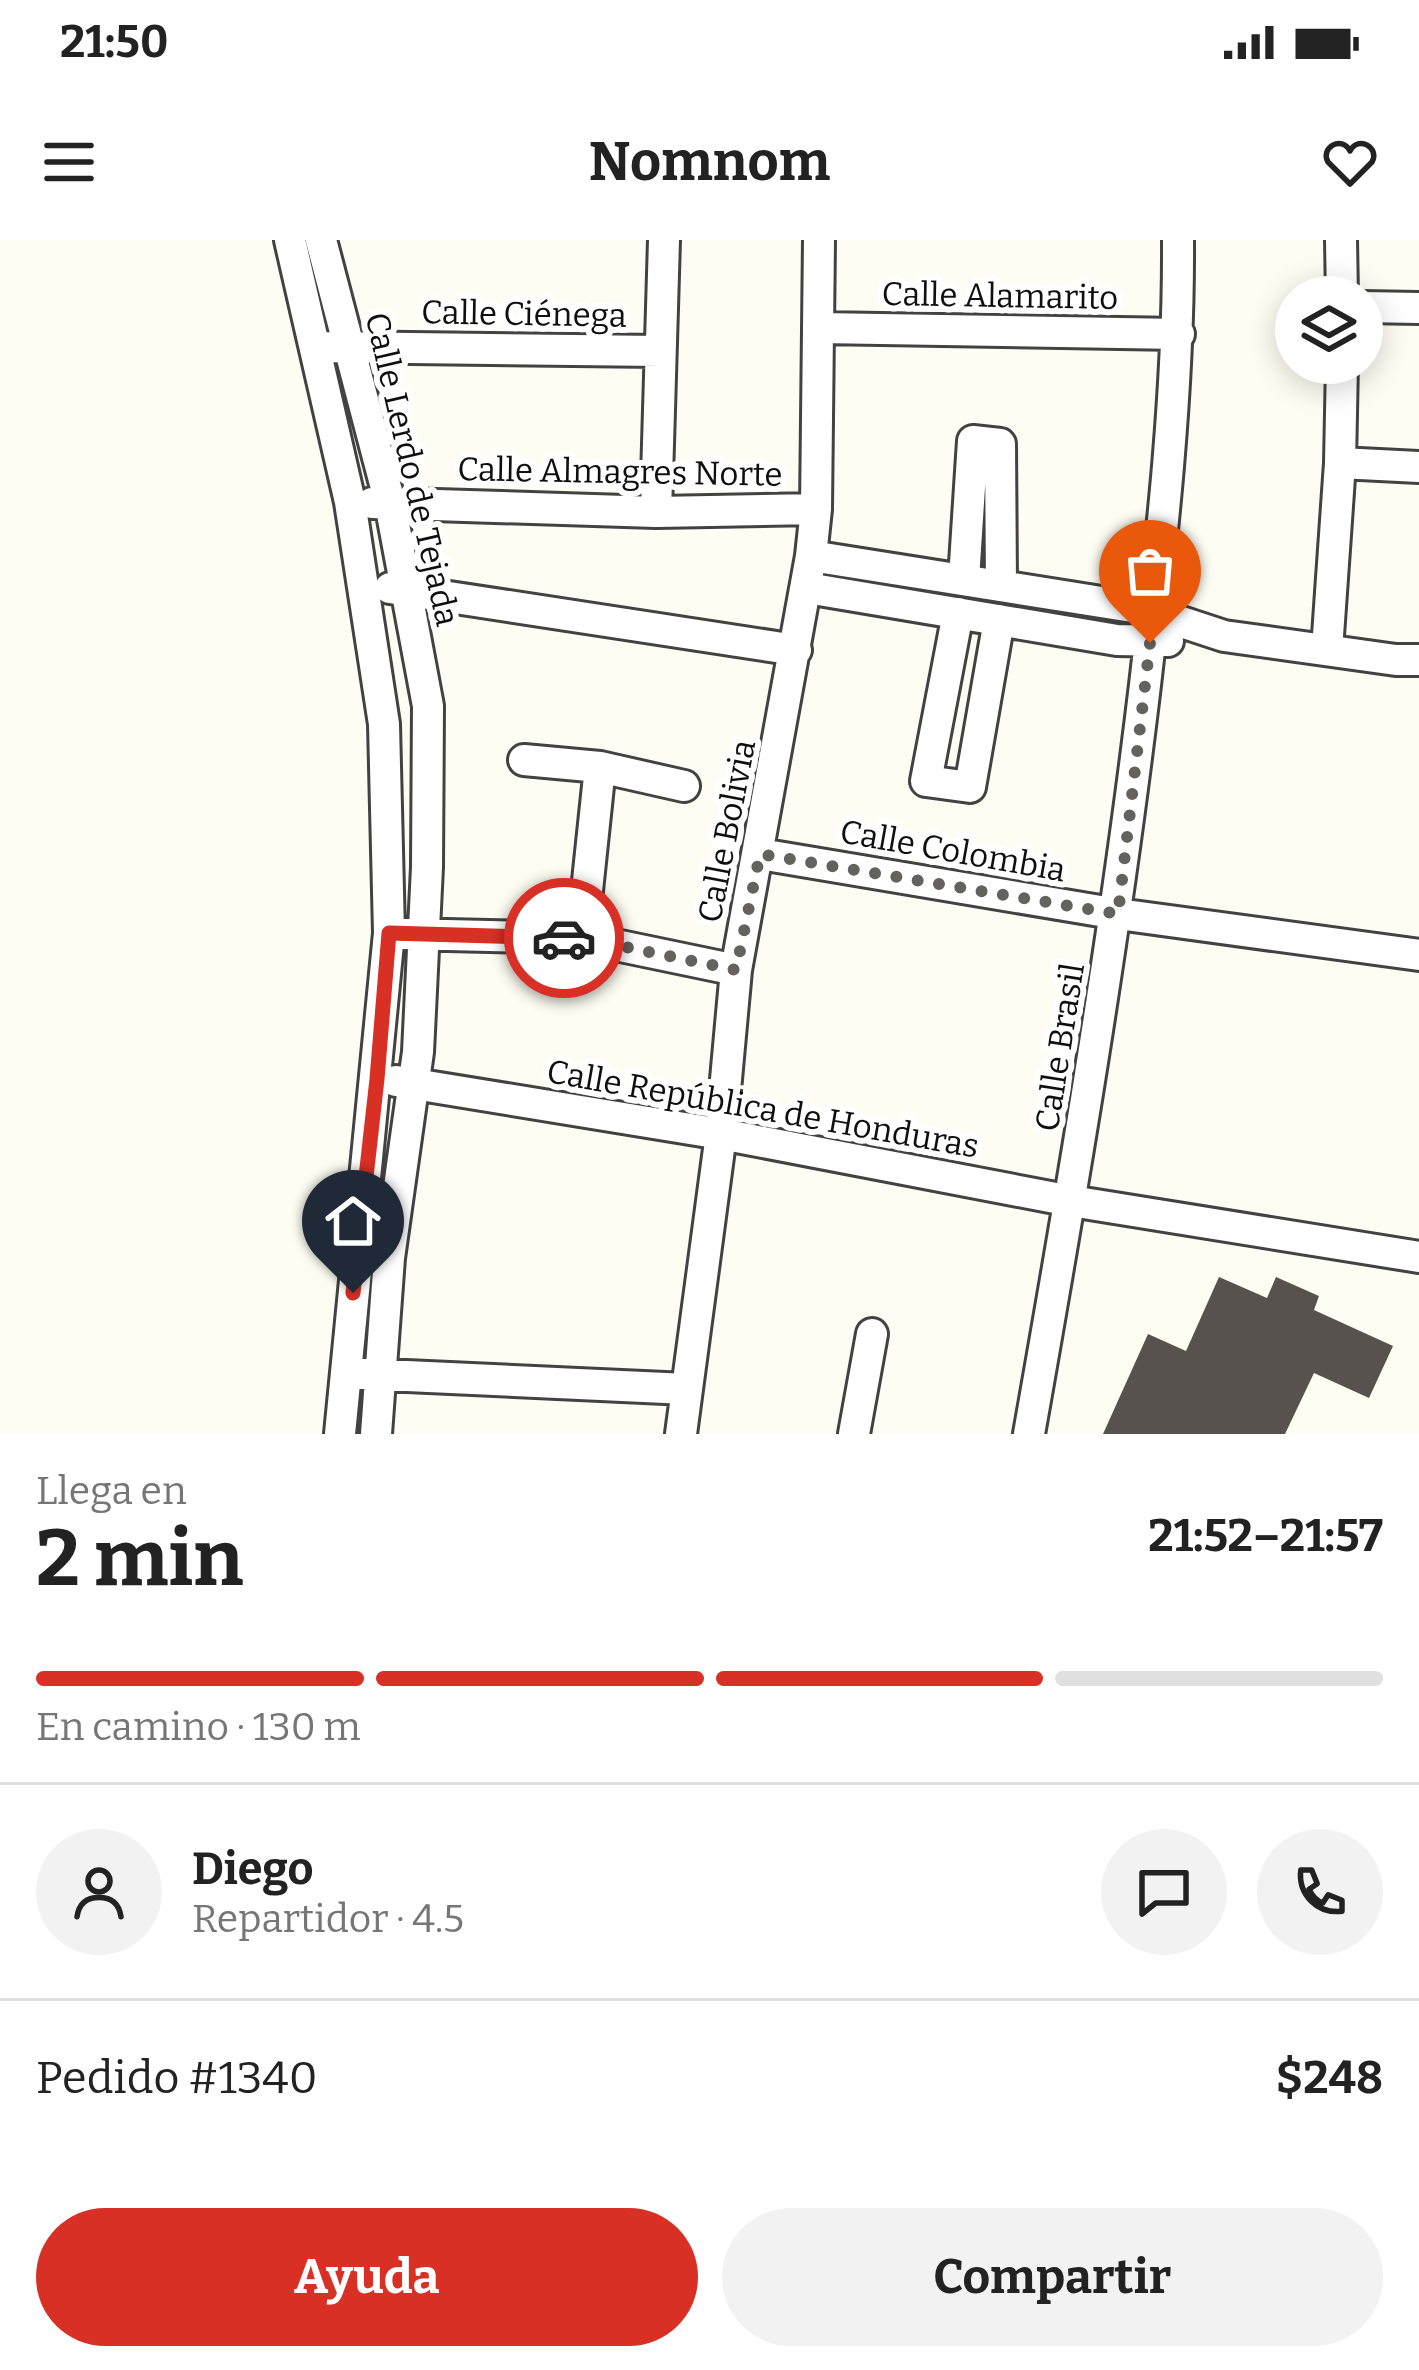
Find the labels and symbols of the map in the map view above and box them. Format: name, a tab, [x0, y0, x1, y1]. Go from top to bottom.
street label: Calle Alamarito	[881, 274, 1119, 318]
street label: Calle Ciénega	[421, 292, 627, 336]
street label: Calle Lerdo de Tejada	[356, 308, 468, 630]
street label: Calle Almagres Norte	[457, 449, 783, 495]
pin	[1099, 520, 1201, 643]
street label: Calle Bolivia	[690, 736, 764, 926]
street label: Calle Colombia	[837, 811, 1069, 890]
courier	[504, 878, 624, 998]
street label: Calle Brasil	[1027, 960, 1093, 1134]
street label: Calle República de Honduras	[544, 1051, 982, 1167]
pin	[302, 1170, 404, 1293]

